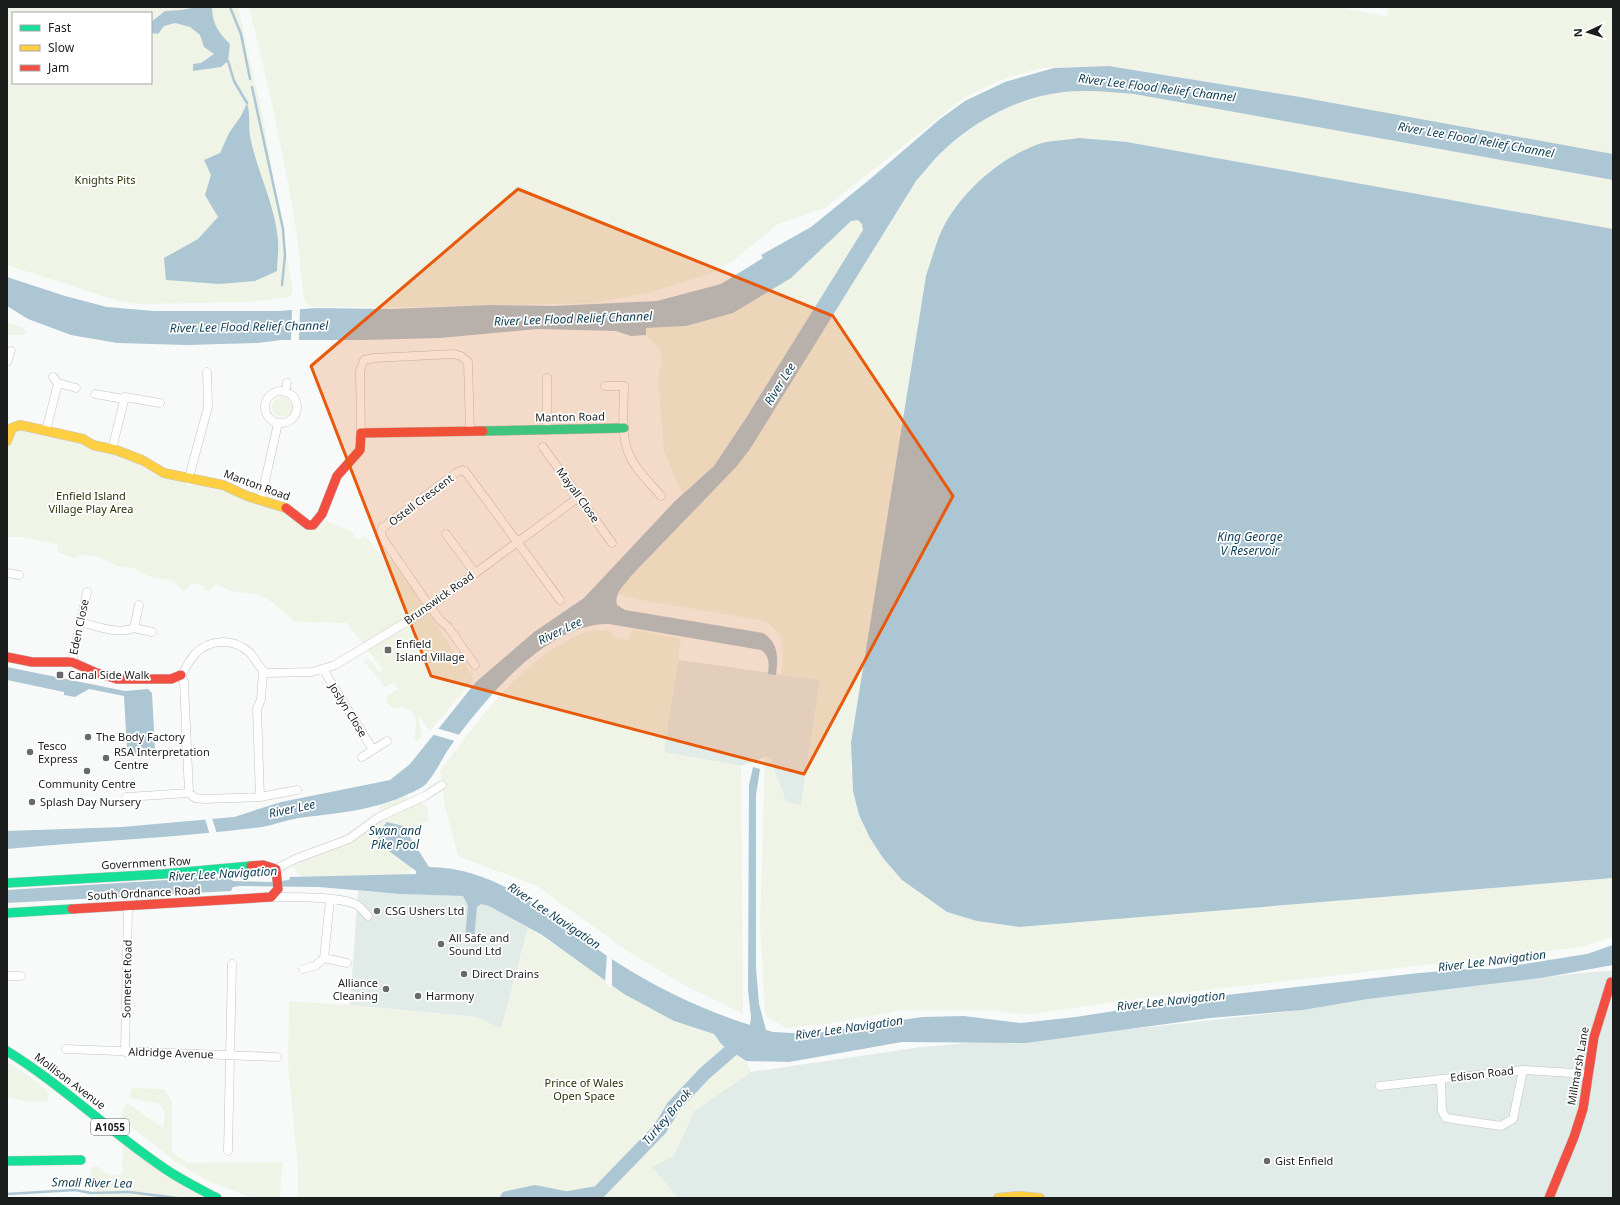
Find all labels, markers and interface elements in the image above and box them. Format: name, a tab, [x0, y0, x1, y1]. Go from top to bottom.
legend	[12, 12, 152, 84]
north arrow	[1568, 12, 1608, 52]
text: Fast	[48, 19, 72, 36]
text: N	[1570, 28, 1585, 38]
text: Slow	[48, 39, 75, 56]
text: Jam	[47, 59, 69, 76]
water label: River Lee Flood Relief Channel	[1077, 69, 1238, 106]
water label: River Lee Flood Relief Channel	[1397, 117, 1556, 162]
park label: Knights Pits	[75, 172, 135, 187]
water label: River Lee Flood Relief Channel	[493, 307, 653, 330]
water label: River Lee Flood Relief Channel	[170, 317, 329, 336]
water label: River Lee	[760, 359, 799, 408]
street label: Manton Road	[535, 408, 605, 425]
street label: Mayall Close	[553, 464, 603, 525]
street label: Manton Road	[222, 466, 292, 503]
street label: Ostell Crescent	[385, 470, 456, 529]
park label: Enfield Island Village Play Area	[49, 488, 133, 516]
water label: King George V Reservoir	[1217, 528, 1283, 559]
street label: Brunswick Road	[401, 568, 477, 627]
street label: Eden Close	[65, 598, 92, 656]
water label: River Lee	[535, 613, 585, 649]
place label: Enfield Island Village	[396, 636, 465, 664]
marker: Enfield Island Village	[383, 645, 393, 655]
place label: Canal Side Walk	[68, 667, 150, 682]
marker: Canal Side Walk	[55, 670, 65, 680]
street label: Joslyn Close	[325, 679, 371, 740]
place label: The Body Factory	[96, 729, 185, 744]
marker: The Body Factory	[83, 732, 93, 742]
place label: Tesco Express	[38, 738, 78, 766]
place label: RSA Interpretation Centre	[114, 744, 210, 772]
marker: Tesco Express	[25, 747, 35, 757]
marker: RSA Interpretation Centre	[101, 753, 111, 763]
marker: Community Centre	[82, 766, 92, 776]
place label: Community Centre	[38, 776, 136, 791]
place label: Splash Day Nursery	[40, 794, 141, 809]
water label: River Lee	[267, 795, 317, 822]
marker: Splash Day Nursery	[27, 797, 37, 807]
water label: Swan and Pike Pool	[369, 822, 422, 853]
street label: Government Row	[101, 853, 191, 872]
water label: River Lee Navigation	[168, 862, 278, 885]
water label: River Lee Navigation	[504, 878, 604, 953]
street label: South Ordnance Road	[87, 882, 201, 903]
place label: CSG Ushers Ltd	[385, 903, 464, 918]
marker: CSG Ushers Ltd	[372, 906, 382, 916]
place label: All Safe and Sound Ltd	[449, 930, 509, 958]
marker: All Safe and Sound Ltd	[436, 939, 446, 949]
street label: Somerset Road	[118, 940, 135, 1018]
water label: River Lee Navigation	[1437, 945, 1547, 976]
place label: Direct Drains	[472, 966, 539, 981]
marker: Direct Drains	[459, 969, 469, 979]
place label: Alliance Cleaning	[333, 975, 378, 1003]
marker: Alliance Cleaning	[381, 984, 391, 994]
water label: River Lee Navigation	[1116, 986, 1226, 1015]
place label: Harmony	[426, 988, 475, 1003]
marker: Harmony	[413, 991, 423, 1001]
water label: River Lee Navigation	[794, 1012, 904, 1043]
street label: Millmarsh Lane	[1563, 1026, 1592, 1106]
street label: Aldridge Avenue	[128, 1044, 214, 1061]
street label: Mollison Avenue	[32, 1049, 109, 1112]
street label: Edison Road	[1449, 1062, 1514, 1085]
park label: Prince of Wales Open Space	[545, 1075, 623, 1103]
water label: Turkey Brook	[638, 1084, 696, 1148]
road number: A1055	[91, 1119, 129, 1135]
place label: Gist Enfield	[1275, 1153, 1333, 1168]
marker: Gist Enfield	[1262, 1156, 1272, 1166]
water label: Small River Lea	[52, 1173, 133, 1192]

